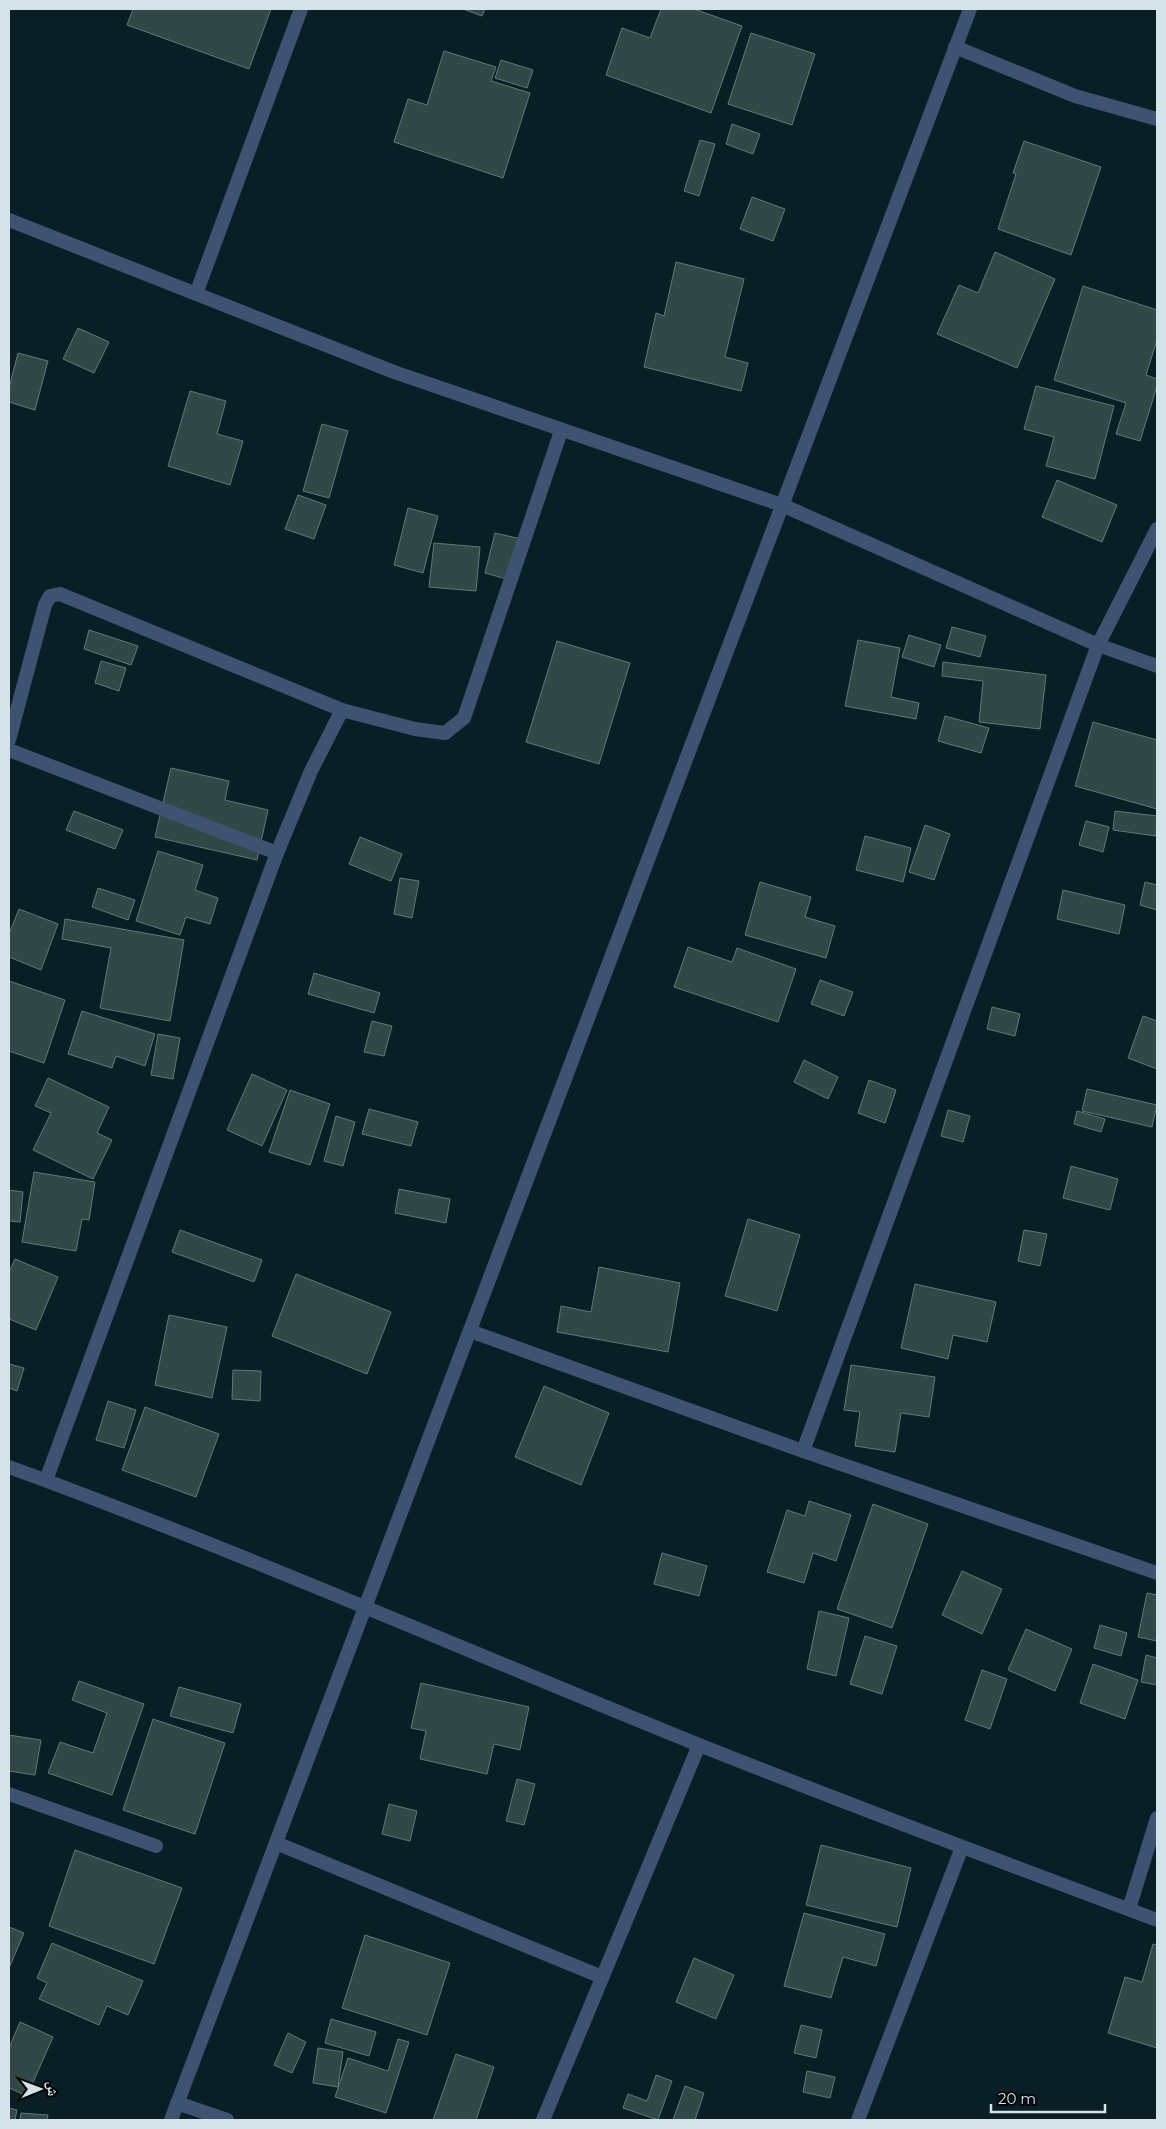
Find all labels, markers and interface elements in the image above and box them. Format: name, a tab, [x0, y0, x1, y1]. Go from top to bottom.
north arrow	[15, 2064, 65, 2114]
text: ش	[44, 2081, 62, 2096]
scale bar	[991, 2082, 1105, 2114]
text: 20 m	[998, 2089, 1036, 2108]

